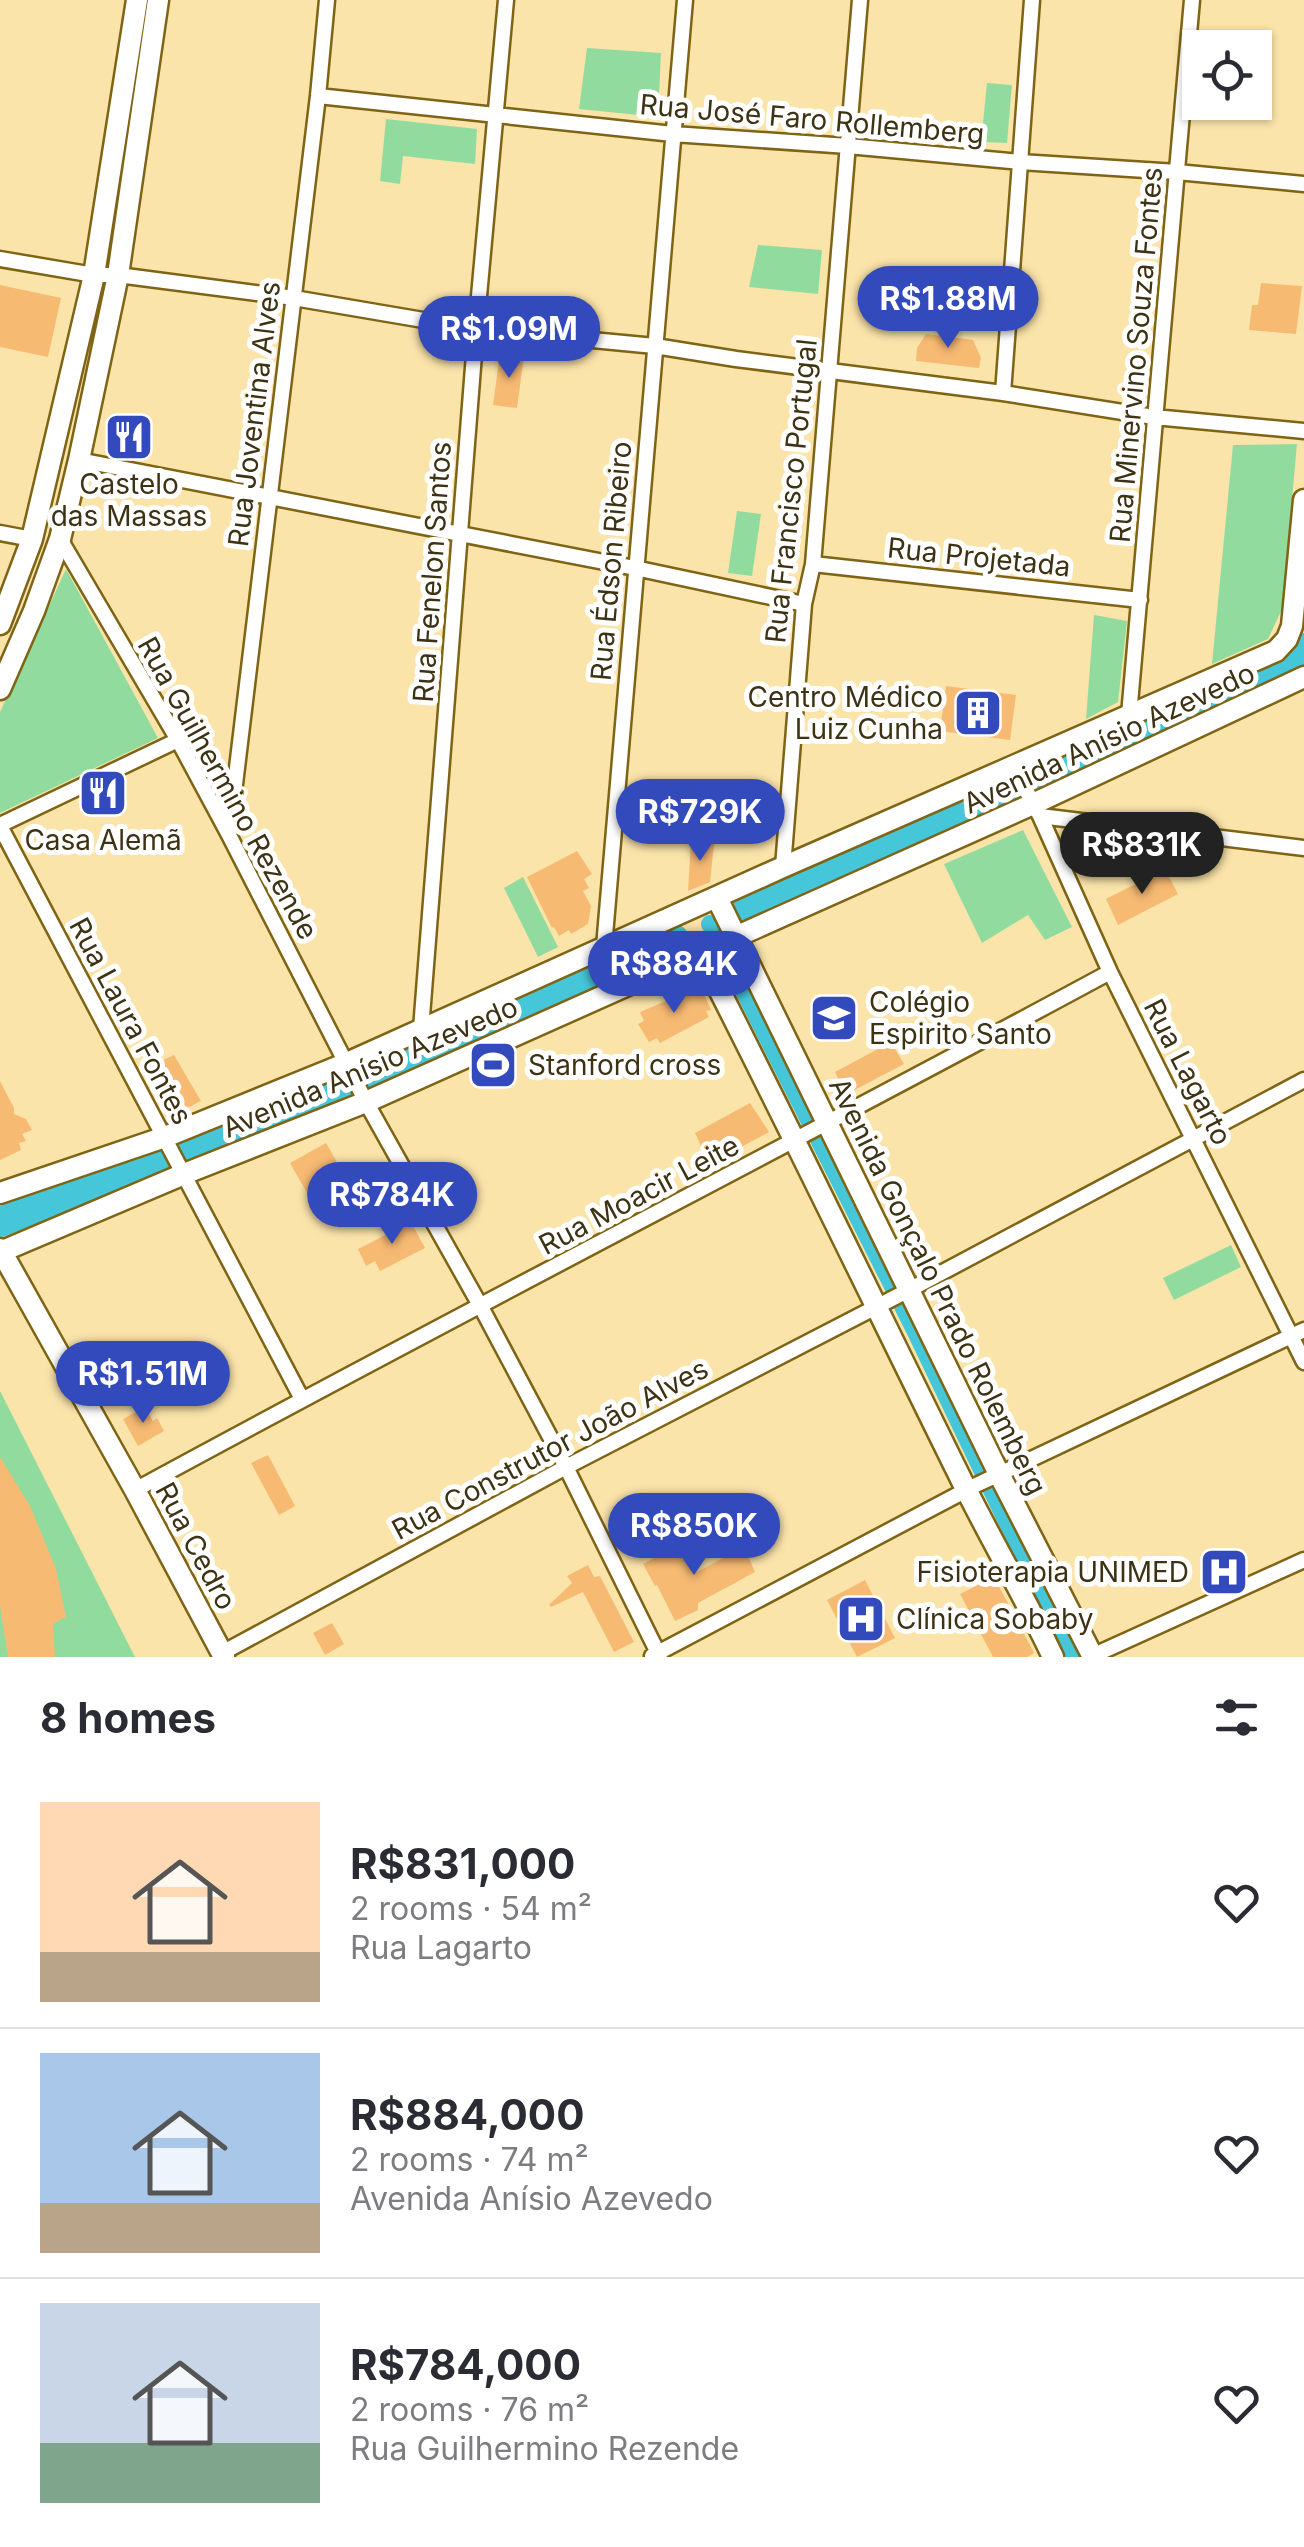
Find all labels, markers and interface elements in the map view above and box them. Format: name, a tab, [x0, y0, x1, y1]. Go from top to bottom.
map controls	[1182, 30, 1272, 120]
button: locate	[1182, 30, 1272, 120]
street label: Rua José Faro Rollemberg	[638, 87, 986, 151]
street label: Rua Minervino Souza Fontes	[1103, 166, 1169, 544]
pin: R$1.88M	[856, 266, 1040, 351]
street label: Rua Joventina Alves	[221, 279, 287, 549]
text: R$1.88M	[879, 279, 1017, 318]
pin: R$1.09M	[417, 296, 601, 381]
text: R$1.09M	[440, 309, 578, 348]
street label: Rua Francisco Portugal	[758, 337, 824, 645]
restaurant icon: Castelo das Massas	[103, 411, 155, 463]
street label: Rua Fenelon Santos	[406, 440, 458, 704]
street label: Rua Édson Ribeiro	[583, 440, 638, 682]
place label: Castelo das Massas	[51, 467, 207, 533]
street label: Rua Projetada	[886, 530, 1072, 584]
street label: Rua Guilhermino Rezende	[131, 631, 325, 945]
street label: Avenida Anísio Azevedo	[958, 656, 1260, 820]
place label: Centro Médico Luiz Cunha	[747, 680, 943, 746]
building icon: Centro Médico Luiz Cunha	[952, 687, 1004, 739]
restaurant icon: Casa Alemã	[77, 767, 129, 819]
pin: R$729K	[619, 779, 781, 864]
text: R$729K	[638, 792, 762, 831]
pin: R$831K	[1061, 812, 1223, 897]
place label: Casa Alemã	[24, 823, 182, 857]
text: R$831K	[1082, 825, 1202, 864]
street label: Rua Laura Fontes	[62, 912, 200, 1130]
pin: R$884K	[593, 931, 755, 1016]
text: R$884K	[610, 944, 738, 983]
place label: Colégio Espirito Santo	[869, 985, 1052, 1051]
street label: Avenida Anísio Azevedo	[217, 989, 523, 1145]
school or university icon: Colégio Espirito Santo	[808, 992, 860, 1044]
street label: Rua Lagarto	[1137, 993, 1239, 1151]
sports icon: Stanford cross	[467, 1039, 519, 1091]
place label: Stanford cross	[528, 1048, 721, 1082]
street label: Avenida Gonçalo Prado Rolemberg	[822, 1072, 1054, 1500]
street label: Rua Moacir Leite	[533, 1128, 745, 1262]
pin: R$784K	[311, 1162, 473, 1247]
text: R$784K	[329, 1175, 455, 1214]
pin: R$1.51M	[51, 1341, 235, 1426]
street label: Rua Construtor João Alves	[386, 1351, 714, 1547]
text: R$1.51M	[78, 1354, 208, 1393]
street label: Rua Cedro	[148, 1477, 244, 1615]
pin: R$850K	[613, 1493, 775, 1578]
text: R$850K	[630, 1506, 758, 1545]
hospital icon: Fisioterapia UNIMED	[1198, 1546, 1250, 1598]
place label: Fisioterapia UNIMED	[917, 1555, 1189, 1589]
hospital icon: Clínica Sobaby	[835, 1593, 887, 1645]
place label: Clínica Sobaby	[896, 1602, 1093, 1636]
icon: filters	[1209, 1690, 1264, 1745]
text: 8 homes	[40, 1692, 216, 1743]
text: R$831,000	[350, 1838, 575, 1889]
icon: home	[120, 1842, 240, 1962]
icon: heart	[1209, 1875, 1264, 1930]
text: 2 rooms · 54 m²	[350, 1889, 592, 1928]
text: Rua Lagarto	[350, 1928, 532, 1967]
text: R$884,000	[350, 2089, 585, 2140]
icon: home	[120, 2093, 240, 2213]
icon: heart	[1209, 2126, 1264, 2181]
text: 2 rooms · 74 m²	[350, 2140, 589, 2179]
text: Avenida Anísio Azevedo	[350, 2179, 713, 2218]
text: R$784,000	[350, 2339, 581, 2390]
icon: home	[120, 2343, 240, 2463]
icon: heart	[1209, 2376, 1264, 2431]
text: 2 rooms · 76 m²	[350, 2390, 589, 2429]
text: Rua Guilhermino Rezende	[350, 2429, 739, 2468]

